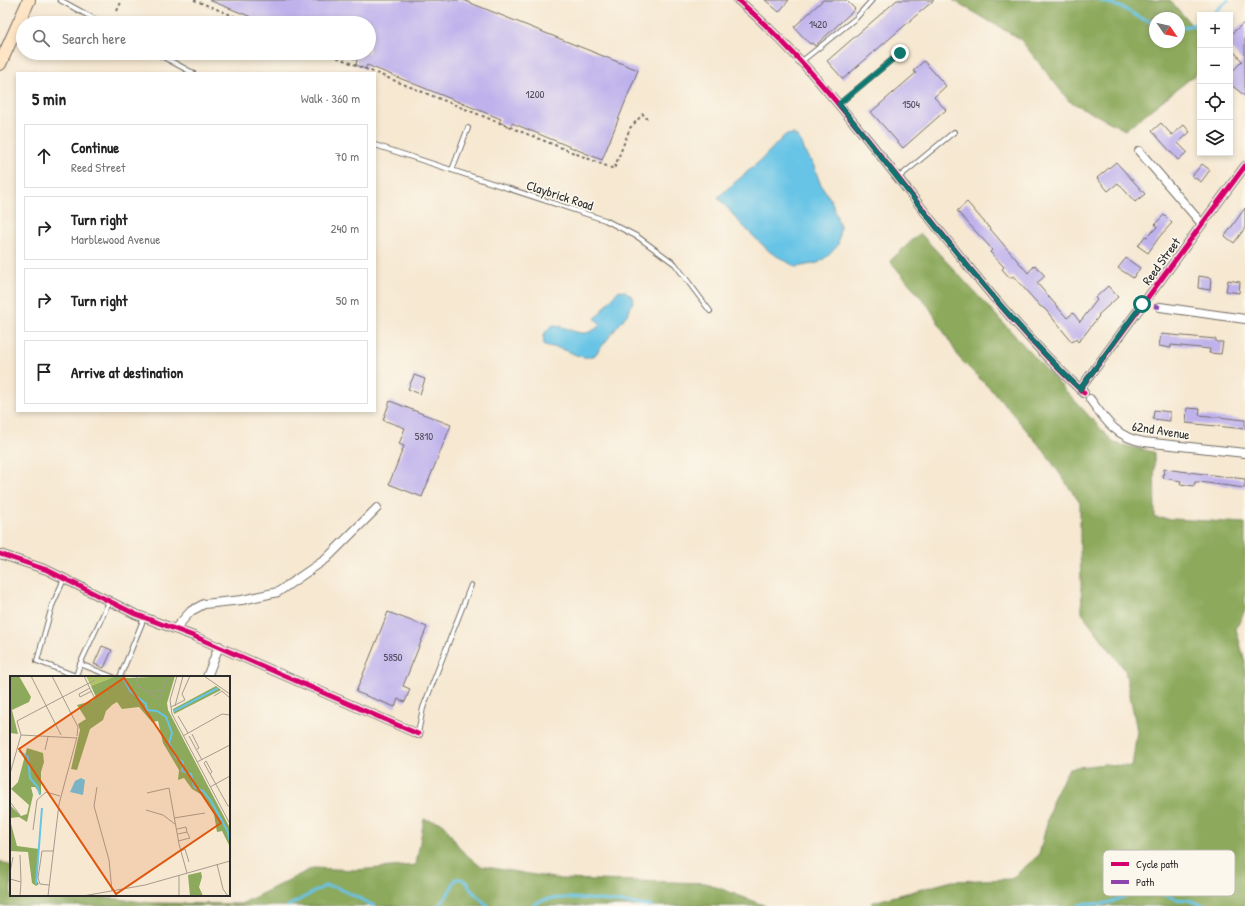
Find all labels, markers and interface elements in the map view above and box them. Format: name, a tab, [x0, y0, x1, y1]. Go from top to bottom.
north arrow	[1149, 12, 1185, 48]
map controls	[1197, 12, 1233, 156]
button: +	[1197, 12, 1233, 48]
search box	[16, 16, 376, 60]
house number: 1420	[809, 17, 827, 31]
icon: search	[30, 27, 52, 49]
text: Search here	[62, 28, 126, 49]
route end	[891, 44, 909, 62]
button: −	[1197, 48, 1233, 84]
button: locate	[1197, 84, 1233, 120]
text: 5 min	[32, 87, 66, 110]
house number: 1200	[526, 87, 545, 101]
text: Walk · 360 m	[301, 89, 360, 107]
house number: 1504	[902, 97, 920, 111]
button: layers	[1197, 120, 1233, 156]
text: Continue	[71, 137, 119, 158]
icon: ahead	[33, 145, 55, 167]
text: 70 m	[335, 147, 359, 165]
text: Reed Street	[71, 158, 126, 176]
street label: Claybrick Road	[524, 176, 596, 214]
text: Turn right	[71, 209, 127, 230]
icon: right	[33, 217, 55, 239]
text: 240 m	[330, 219, 359, 237]
text: Marblewood Avenue	[71, 230, 160, 248]
street label: Reed Street	[1138, 233, 1185, 288]
icon: right	[33, 289, 55, 311]
text: Turn right	[71, 290, 127, 311]
text: 50 m	[336, 291, 359, 309]
route start	[1133, 295, 1151, 313]
icon: arrive	[33, 361, 55, 383]
text: Arrive at destination	[71, 362, 183, 383]
street label: 62nd Avenue	[1131, 417, 1191, 443]
house number: 5810	[415, 429, 433, 443]
house number: 5850	[384, 650, 403, 664]
inset map	[10, 676, 230, 896]
legend	[1103, 850, 1235, 896]
text: Cycle path	[1136, 857, 1179, 871]
text: Path	[1136, 875, 1154, 889]

